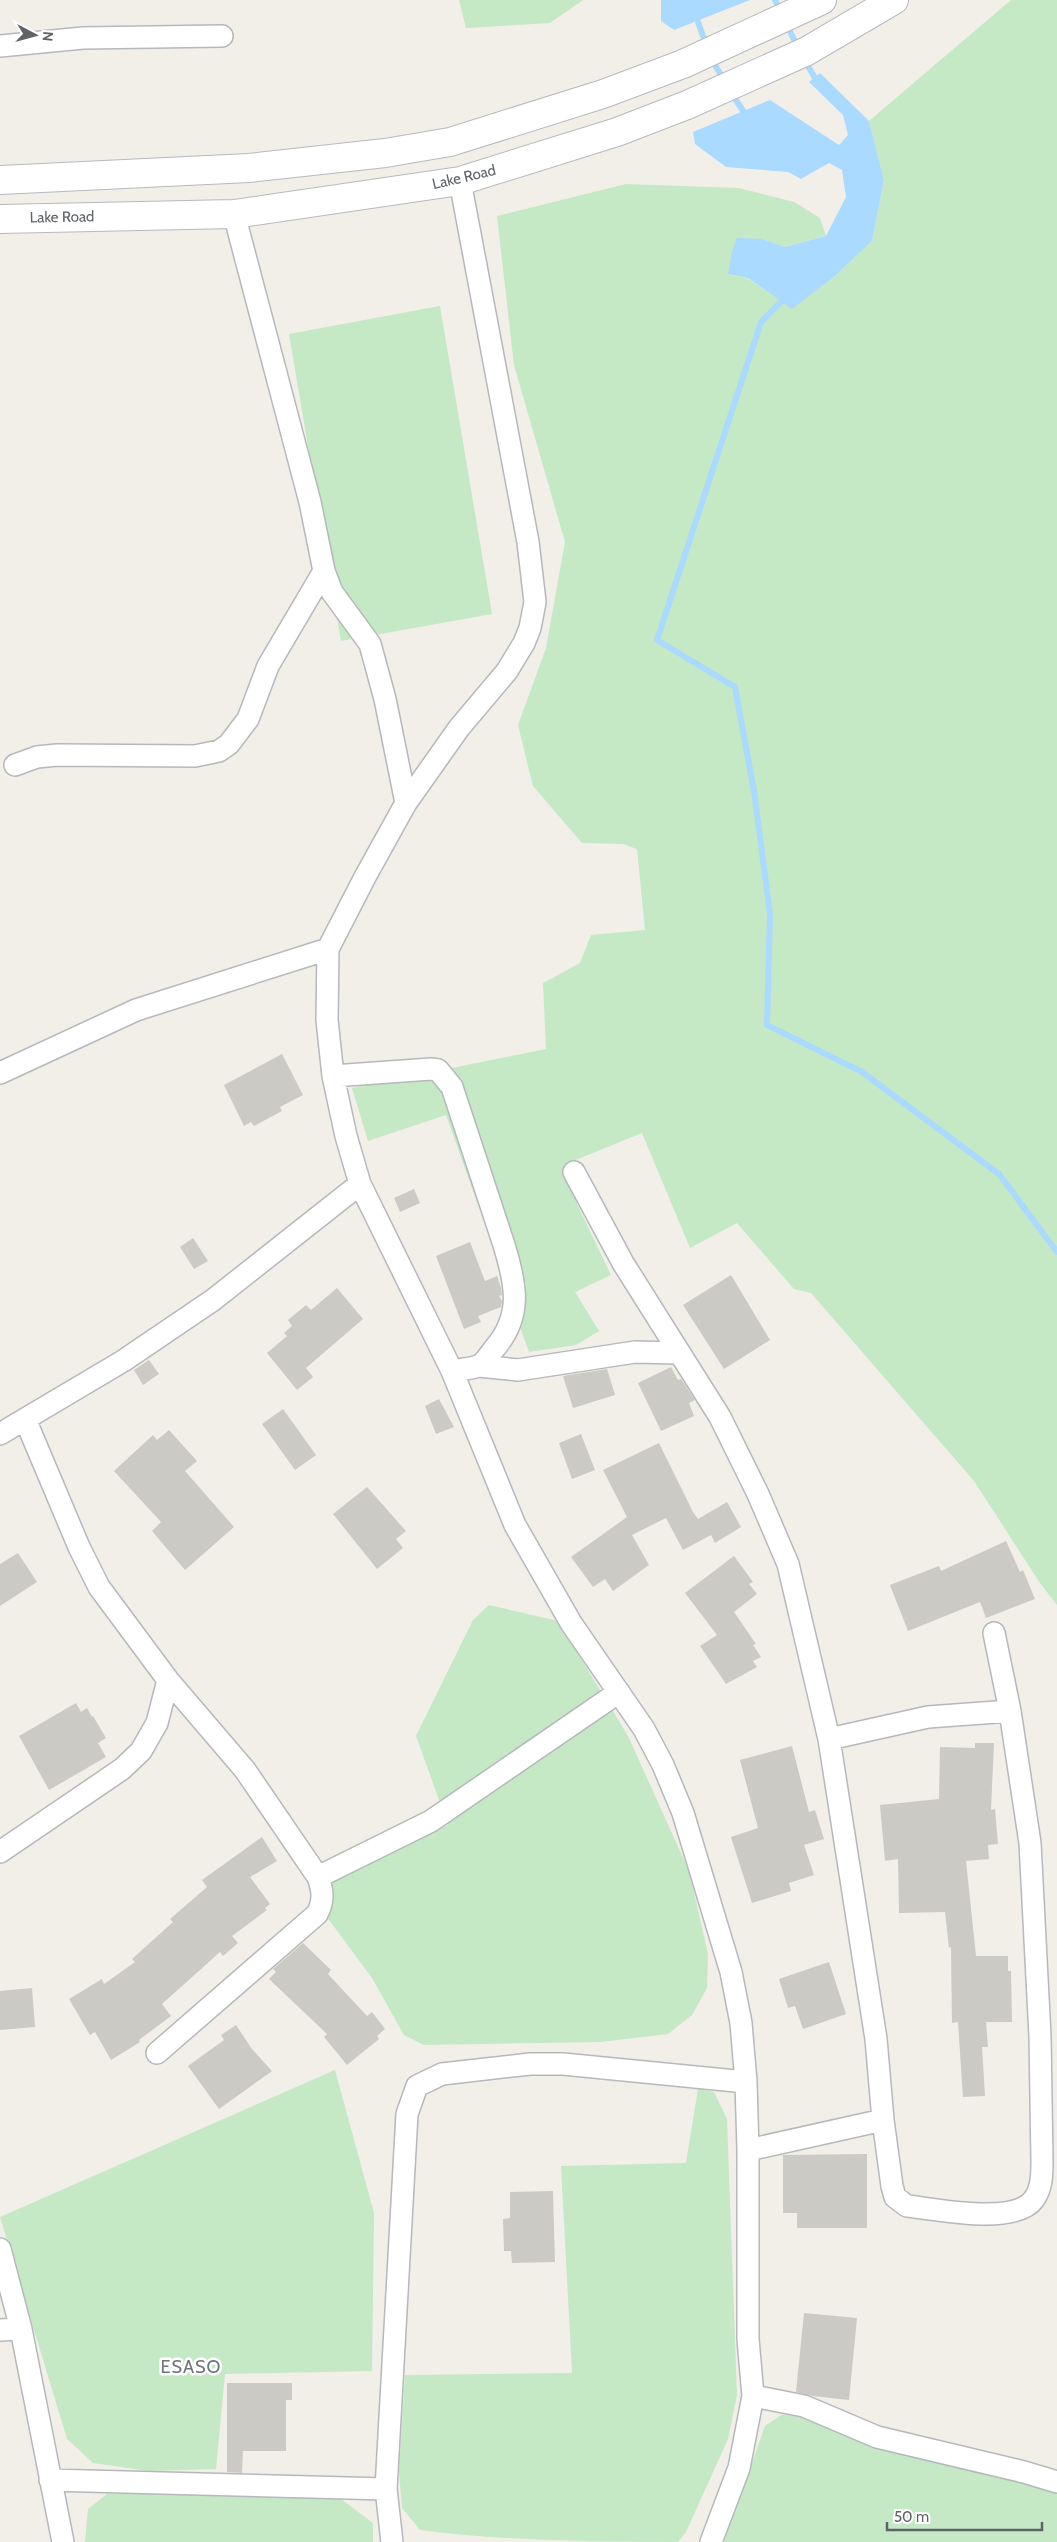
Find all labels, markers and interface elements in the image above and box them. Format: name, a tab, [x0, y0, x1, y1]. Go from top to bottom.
north arrow	[10, 10, 60, 60]
text: N	[38, 30, 57, 42]
street label: Lake Road	[430, 161, 498, 193]
street label: Lake Road	[29, 207, 95, 227]
district label: ESASO	[161, 2356, 221, 2378]
scale bar	[887, 2500, 1042, 2532]
text: 50 m	[894, 2508, 929, 2526]

